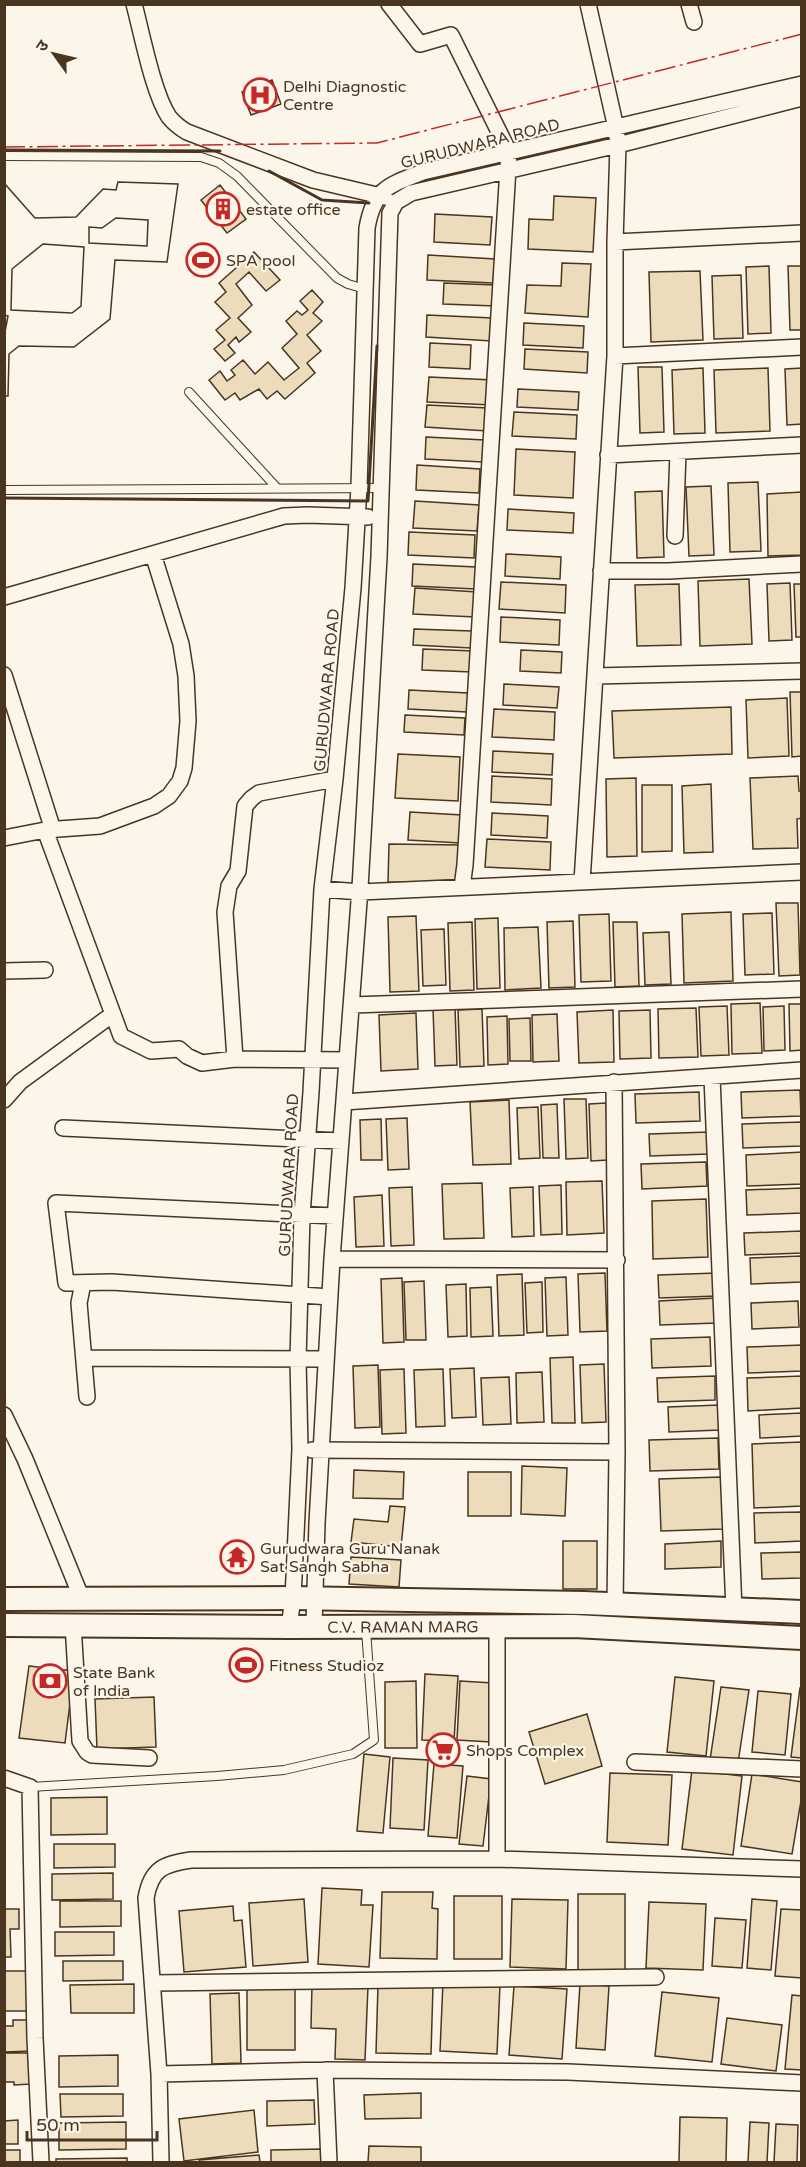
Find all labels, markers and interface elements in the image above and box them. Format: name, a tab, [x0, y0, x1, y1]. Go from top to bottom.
north arrow	[24, 24, 84, 84]
text: उ	[31, 36, 54, 56]
hospital icon: Delhi Diagnostic Centre	[242, 77, 278, 113]
place label: Delhi Diagnostic Centre	[283, 77, 406, 115]
street label: GURUDWARA ROAD	[399, 114, 562, 173]
building icon: estate office	[205, 191, 241, 227]
place label: estate office	[246, 200, 340, 220]
sports icon: SPA pool	[185, 242, 221, 278]
place label: SPA pool	[226, 251, 296, 271]
street label: GURUDWARA ROAD	[310, 608, 344, 772]
street label: GURUDWARA ROAD	[275, 1093, 303, 1257]
temple icon: Gurudwara Guru Nanak Sat Sangh Sabha	[219, 1539, 255, 1575]
place label: Gurudwara Guru Nanak Sat Sangh Sabha	[260, 1539, 440, 1577]
street label: C.V. RAMAN MARG	[327, 1617, 479, 1638]
sports icon: Fitness Studioz	[228, 1647, 264, 1683]
place label: Fitness Studioz	[269, 1656, 384, 1676]
bank icon: State Bank of India	[32, 1663, 68, 1699]
place label: State Bank of India	[73, 1663, 155, 1701]
supermarket icon: Shops Complex	[425, 1732, 461, 1768]
place label: Shops Complex	[466, 1741, 584, 1761]
scale bar	[27, 2104, 158, 2142]
text: 50 m	[36, 2114, 80, 2136]

